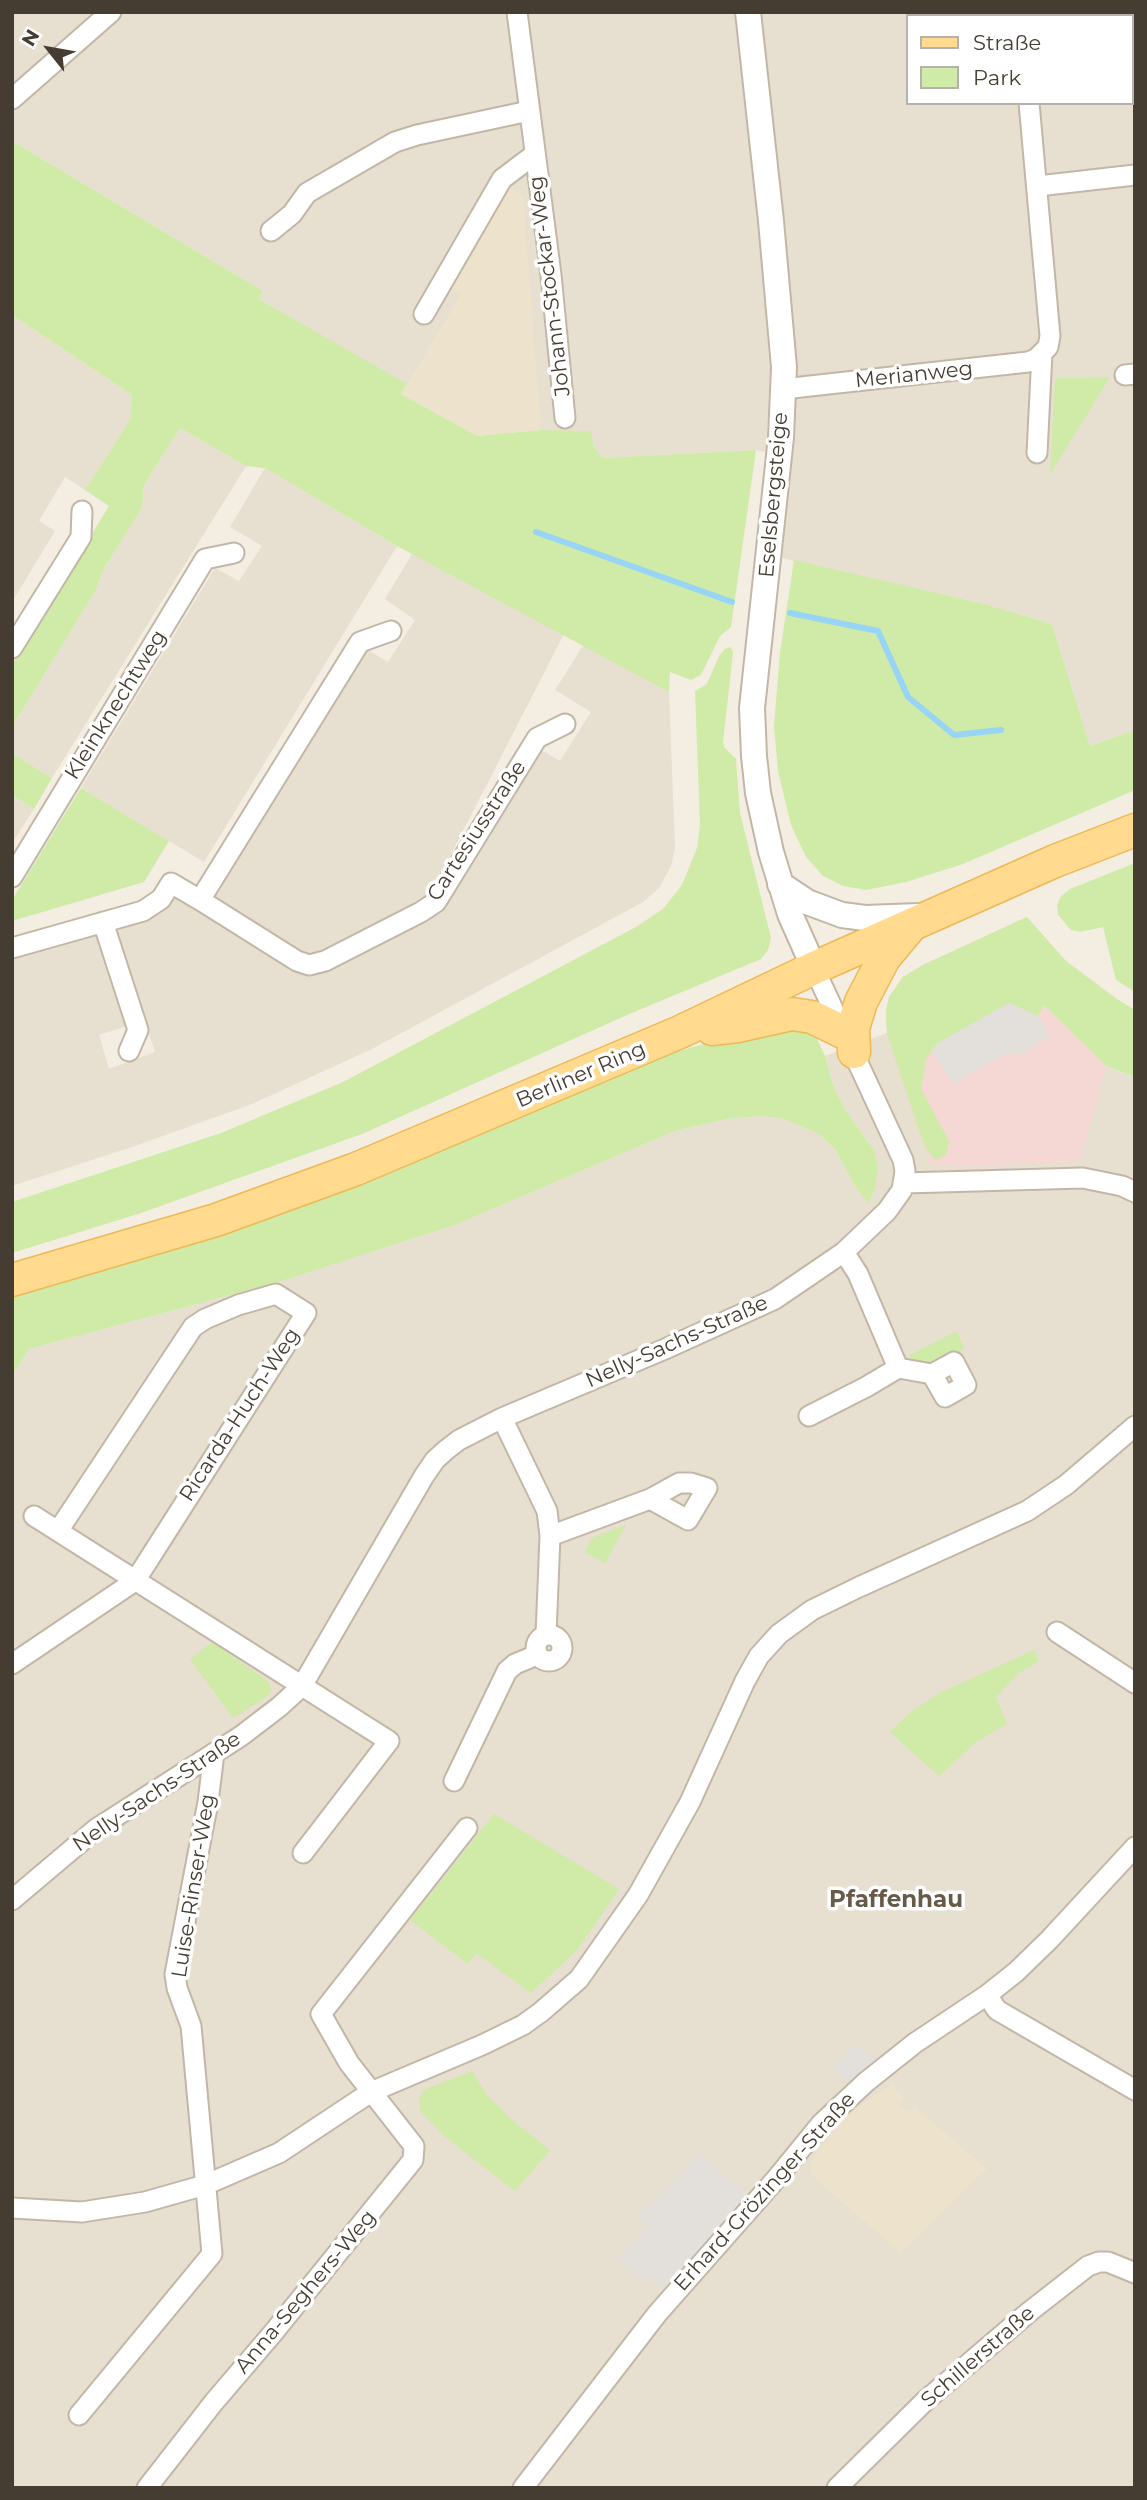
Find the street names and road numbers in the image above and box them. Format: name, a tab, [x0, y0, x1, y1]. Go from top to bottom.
street label: Johann-Stockar-Weg	[524, 174, 576, 398]
street label: Merianweg	[854, 356, 974, 394]
street label: Eselsbergsteige	[754, 411, 794, 579]
street label: Kleinknechtweg	[60, 625, 172, 785]
street label: Cartesiusstraße	[422, 756, 532, 906]
street label: Berliner Ring	[512, 1036, 650, 1114]
street label: Nelly-Sachs-Straße	[582, 1290, 772, 1394]
street label: Ricarda-Huch-Weg	[175, 1324, 305, 1506]
street label: Nelly-Sachs-Straße	[68, 1726, 246, 1858]
street label: Luise-Rinser-Weg	[167, 1792, 221, 1980]
street label: Erhard-Grözinger-Straße	[669, 2088, 861, 2296]
street label: Anna-Seghers-Weg	[230, 2205, 382, 2379]
street label: Schillerstraße	[916, 2301, 1040, 2413]

